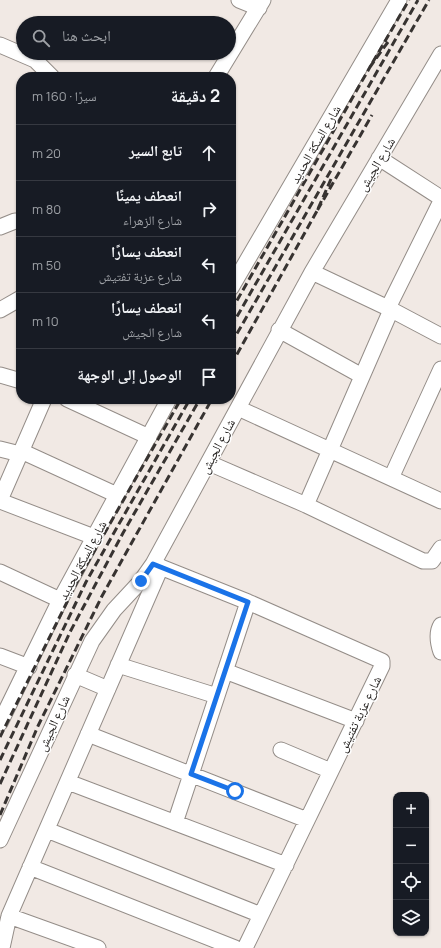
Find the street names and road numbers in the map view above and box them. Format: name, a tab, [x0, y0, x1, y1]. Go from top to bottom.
street label: شارع السكة الحديد	[285, 102, 346, 187]
street label: شارع الجيش	[353, 134, 400, 195]
street label: شارع الجيش	[195, 415, 240, 477]
street label: شارع السكة الحديد	[54, 517, 111, 603]
street label: شارع عزبة تفتيش	[333, 673, 386, 756]
street label: شارع الجيش	[32, 692, 75, 754]

